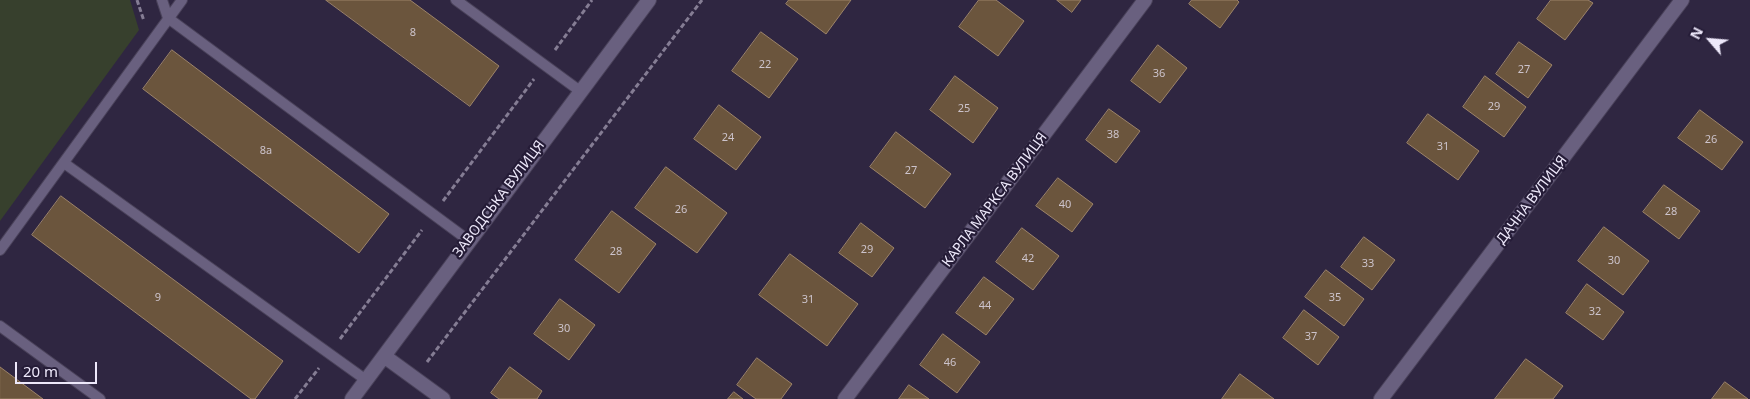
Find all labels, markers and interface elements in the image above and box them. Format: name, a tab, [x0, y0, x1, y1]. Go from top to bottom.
north arrow	[1685, 15, 1735, 65]
text: N	[1685, 24, 1707, 42]
house number: 8	[410, 26, 416, 40]
house number: 22	[759, 58, 771, 72]
house number: 27	[1518, 63, 1530, 77]
house number: 36	[1153, 67, 1165, 81]
house number: 29	[1488, 100, 1500, 114]
house number: 25	[958, 102, 970, 116]
house number: 38	[1107, 128, 1119, 142]
street label: КАРЛА МАРКСА ВУЛИЦЯ	[939, 130, 1051, 270]
house number: 24	[722, 131, 734, 145]
house number: 26	[1705, 133, 1717, 147]
street label: ЗАВОДСЬКА ВУЛИЦЯ	[450, 137, 548, 261]
house number: 31	[1437, 140, 1449, 154]
house number: 8а	[260, 144, 272, 158]
street label: ДАЧНА ВУЛИЦЯ	[1493, 152, 1571, 248]
house number: 27	[905, 164, 917, 178]
house number: 40	[1059, 198, 1071, 212]
house number: 26	[675, 203, 687, 217]
house number: 28	[1665, 205, 1677, 219]
house number: 29	[861, 243, 873, 257]
house number: 28	[610, 245, 622, 259]
house number: 42	[1022, 252, 1034, 266]
house number: 30	[1608, 254, 1620, 268]
house number: 33	[1362, 257, 1374, 271]
house number: 9	[155, 291, 161, 305]
house number: 35	[1329, 291, 1341, 305]
house number: 31	[802, 293, 814, 307]
house number: 44	[979, 299, 991, 313]
house number: 32	[1589, 305, 1601, 319]
house number: 30	[558, 322, 570, 336]
house number: 37	[1305, 330, 1317, 344]
scale bar	[18, 352, 100, 384]
house number: 46	[944, 356, 956, 370]
text: 20 m	[23, 361, 58, 381]

